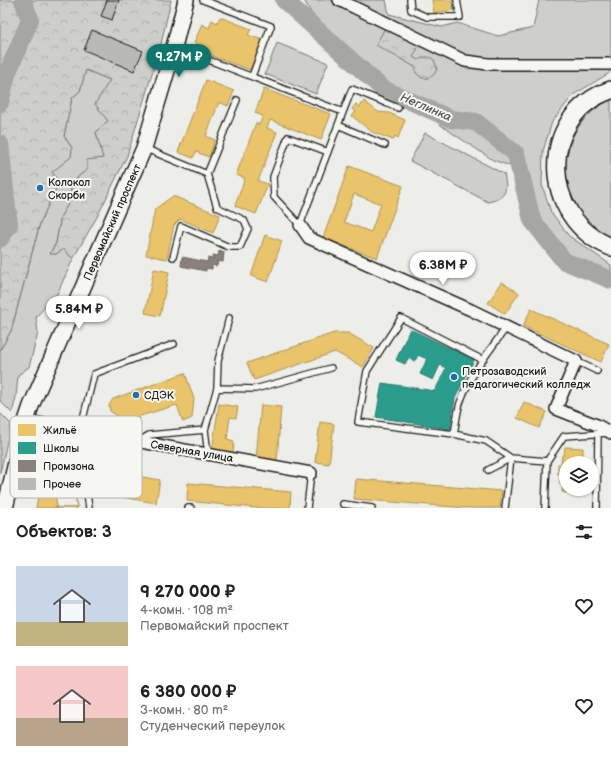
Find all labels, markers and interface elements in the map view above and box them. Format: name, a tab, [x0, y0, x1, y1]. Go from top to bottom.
pin: 9.27M ₽	[142, 44, 216, 78]
text: 9.27M ₽	[155, 49, 203, 65]
water label: Неглинка	[398, 90, 454, 125]
street label: Первомайский проспект	[81, 162, 144, 282]
place label: Колокол Скорби	[48, 176, 90, 202]
marker: Колокол Скорби	[35, 183, 45, 193]
pin: 6.38M ₽	[406, 252, 480, 286]
text: 6.38M ₽	[419, 257, 467, 273]
pin: 5.84M ₽	[42, 296, 116, 330]
text: 5.84M ₽	[55, 301, 103, 317]
place label: Петрозаводский педагогический колледж	[462, 365, 591, 391]
marker: Петрозаводский педагогический колледж	[449, 372, 459, 382]
place label: СДЭК	[144, 389, 175, 402]
marker: СДЭК	[131, 390, 141, 400]
legend	[10, 416, 142, 498]
text: Жильё	[43, 424, 77, 437]
street label: Северная улица	[149, 438, 235, 465]
text: Школы	[43, 442, 79, 455]
map controls	[559, 456, 599, 496]
button: layers	[559, 456, 599, 496]
text: Промзона	[43, 460, 95, 473]
text: Прочее	[43, 478, 81, 491]
icon: filters	[573, 521, 595, 543]
text: Объектов: 3	[16, 522, 112, 542]
icon: home	[48, 582, 96, 630]
text: 9 270 000 ₽	[140, 582, 235, 602]
icon: heart	[573, 595, 595, 617]
text: 4-комн. · 108 m²	[140, 602, 233, 618]
text: Первомайский проспект	[140, 618, 289, 634]
icon: home	[48, 682, 96, 730]
text: 6 380 000 ₽	[140, 682, 236, 702]
icon: heart	[573, 695, 595, 717]
text: 3-комн. · 80 m²	[140, 702, 228, 718]
text: Студенческий переулок	[140, 718, 285, 734]

